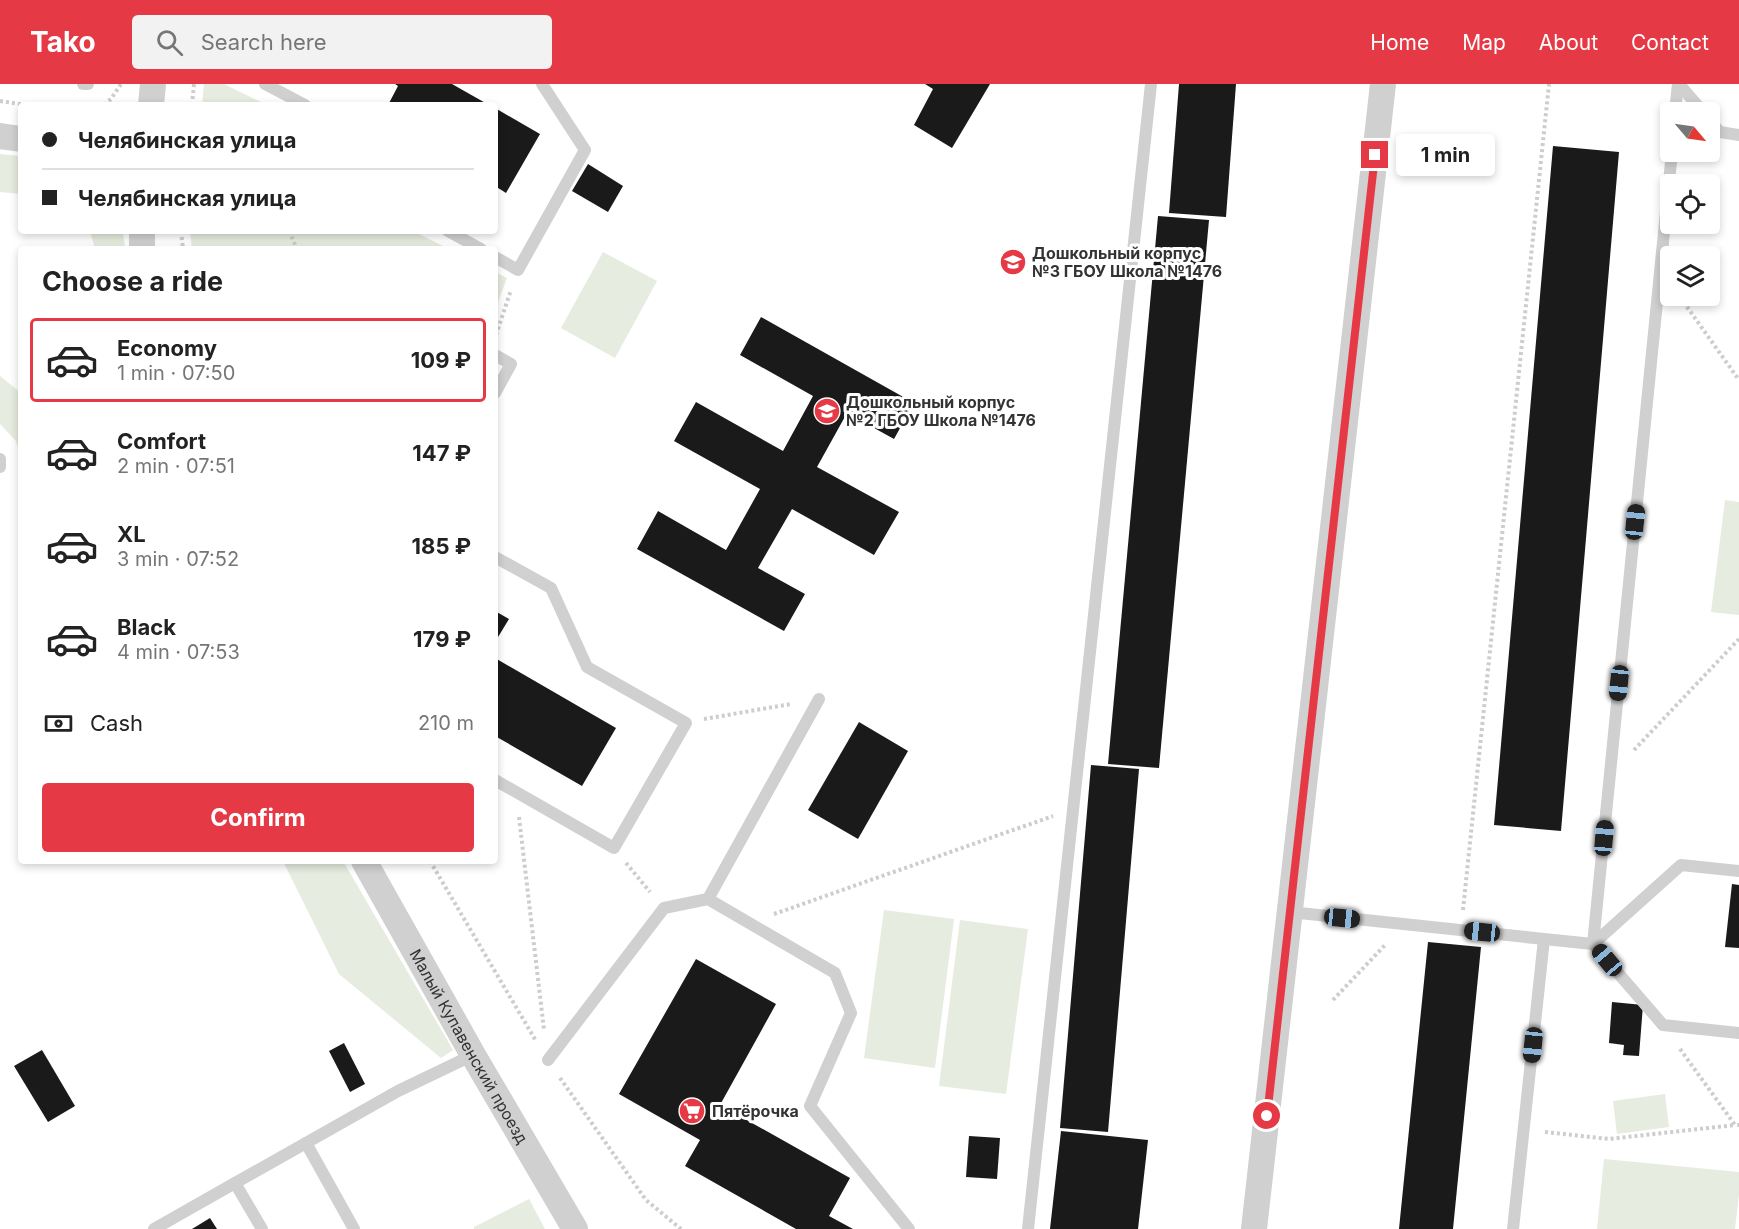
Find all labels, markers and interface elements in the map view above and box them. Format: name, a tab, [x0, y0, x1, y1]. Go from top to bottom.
search box	[132, 15, 552, 69]
text: Tako	[30, 25, 96, 59]
icon: search	[153, 26, 186, 59]
text: Search here	[201, 29, 326, 55]
text: Home	[1370, 30, 1429, 55]
text: Map	[1462, 30, 1506, 55]
text: About	[1539, 30, 1598, 55]
text: Contact	[1631, 30, 1709, 55]
north arrow	[1660, 102, 1720, 162]
map controls	[1660, 102, 1720, 306]
text: Челябинская улица	[78, 127, 296, 153]
callout: 1 min	[1396, 134, 1495, 176]
route end	[1361, 141, 1388, 168]
text: 1 min	[1421, 143, 1470, 167]
button: locate	[1660, 174, 1720, 234]
text: Челябинская улица	[78, 185, 296, 211]
place label: Дошкольный корпус №3 ГБОУ Школа №1476	[1032, 243, 1222, 281]
button: layers	[1660, 246, 1720, 306]
school or university icon: Дошкольный корпус №3 ГБОУ Школа №1476	[998, 247, 1028, 277]
text: Choose a ride	[42, 265, 223, 298]
icon: car	[45, 333, 99, 387]
text: Economy	[117, 335, 217, 361]
text: 109 ₽	[411, 347, 471, 373]
text: 1 min · 07:50	[117, 361, 235, 385]
place label: Дошкольный корпус №2 ГБОУ Школа №1476	[846, 392, 1036, 430]
school or university icon: Дошкольный корпус №2 ГБОУ Школа №1476	[812, 396, 842, 426]
icon: car	[45, 426, 99, 480]
text: Comfort	[117, 428, 206, 454]
text: 147 ₽	[412, 440, 471, 466]
text: 2 min · 07:51	[117, 454, 235, 478]
car	[1624, 503, 1646, 541]
icon: car	[45, 519, 99, 573]
text: XL	[117, 521, 146, 547]
text: 185 ₽	[412, 533, 471, 559]
text: 3 min · 07:52	[117, 547, 239, 571]
icon: car	[45, 612, 99, 666]
text: Black	[117, 614, 176, 640]
text: 179 ₽	[413, 626, 471, 652]
text: 4 min · 07:53	[117, 640, 240, 664]
car	[1608, 664, 1630, 702]
icon: cash	[42, 707, 75, 740]
text: Cash	[90, 710, 143, 736]
text: 210 m	[418, 711, 474, 735]
button: Confirm	[42, 783, 474, 852]
car	[1593, 819, 1615, 857]
car	[1323, 907, 1361, 929]
car	[1463, 921, 1501, 943]
car	[1589, 940, 1625, 980]
street label: Малый Купавенский проезд	[405, 945, 533, 1147]
car	[1522, 1026, 1544, 1064]
supermarket icon: Пятёрочка	[677, 1096, 707, 1126]
place label: Пятёрочка	[712, 1101, 799, 1121]
route start	[1253, 1102, 1280, 1129]

